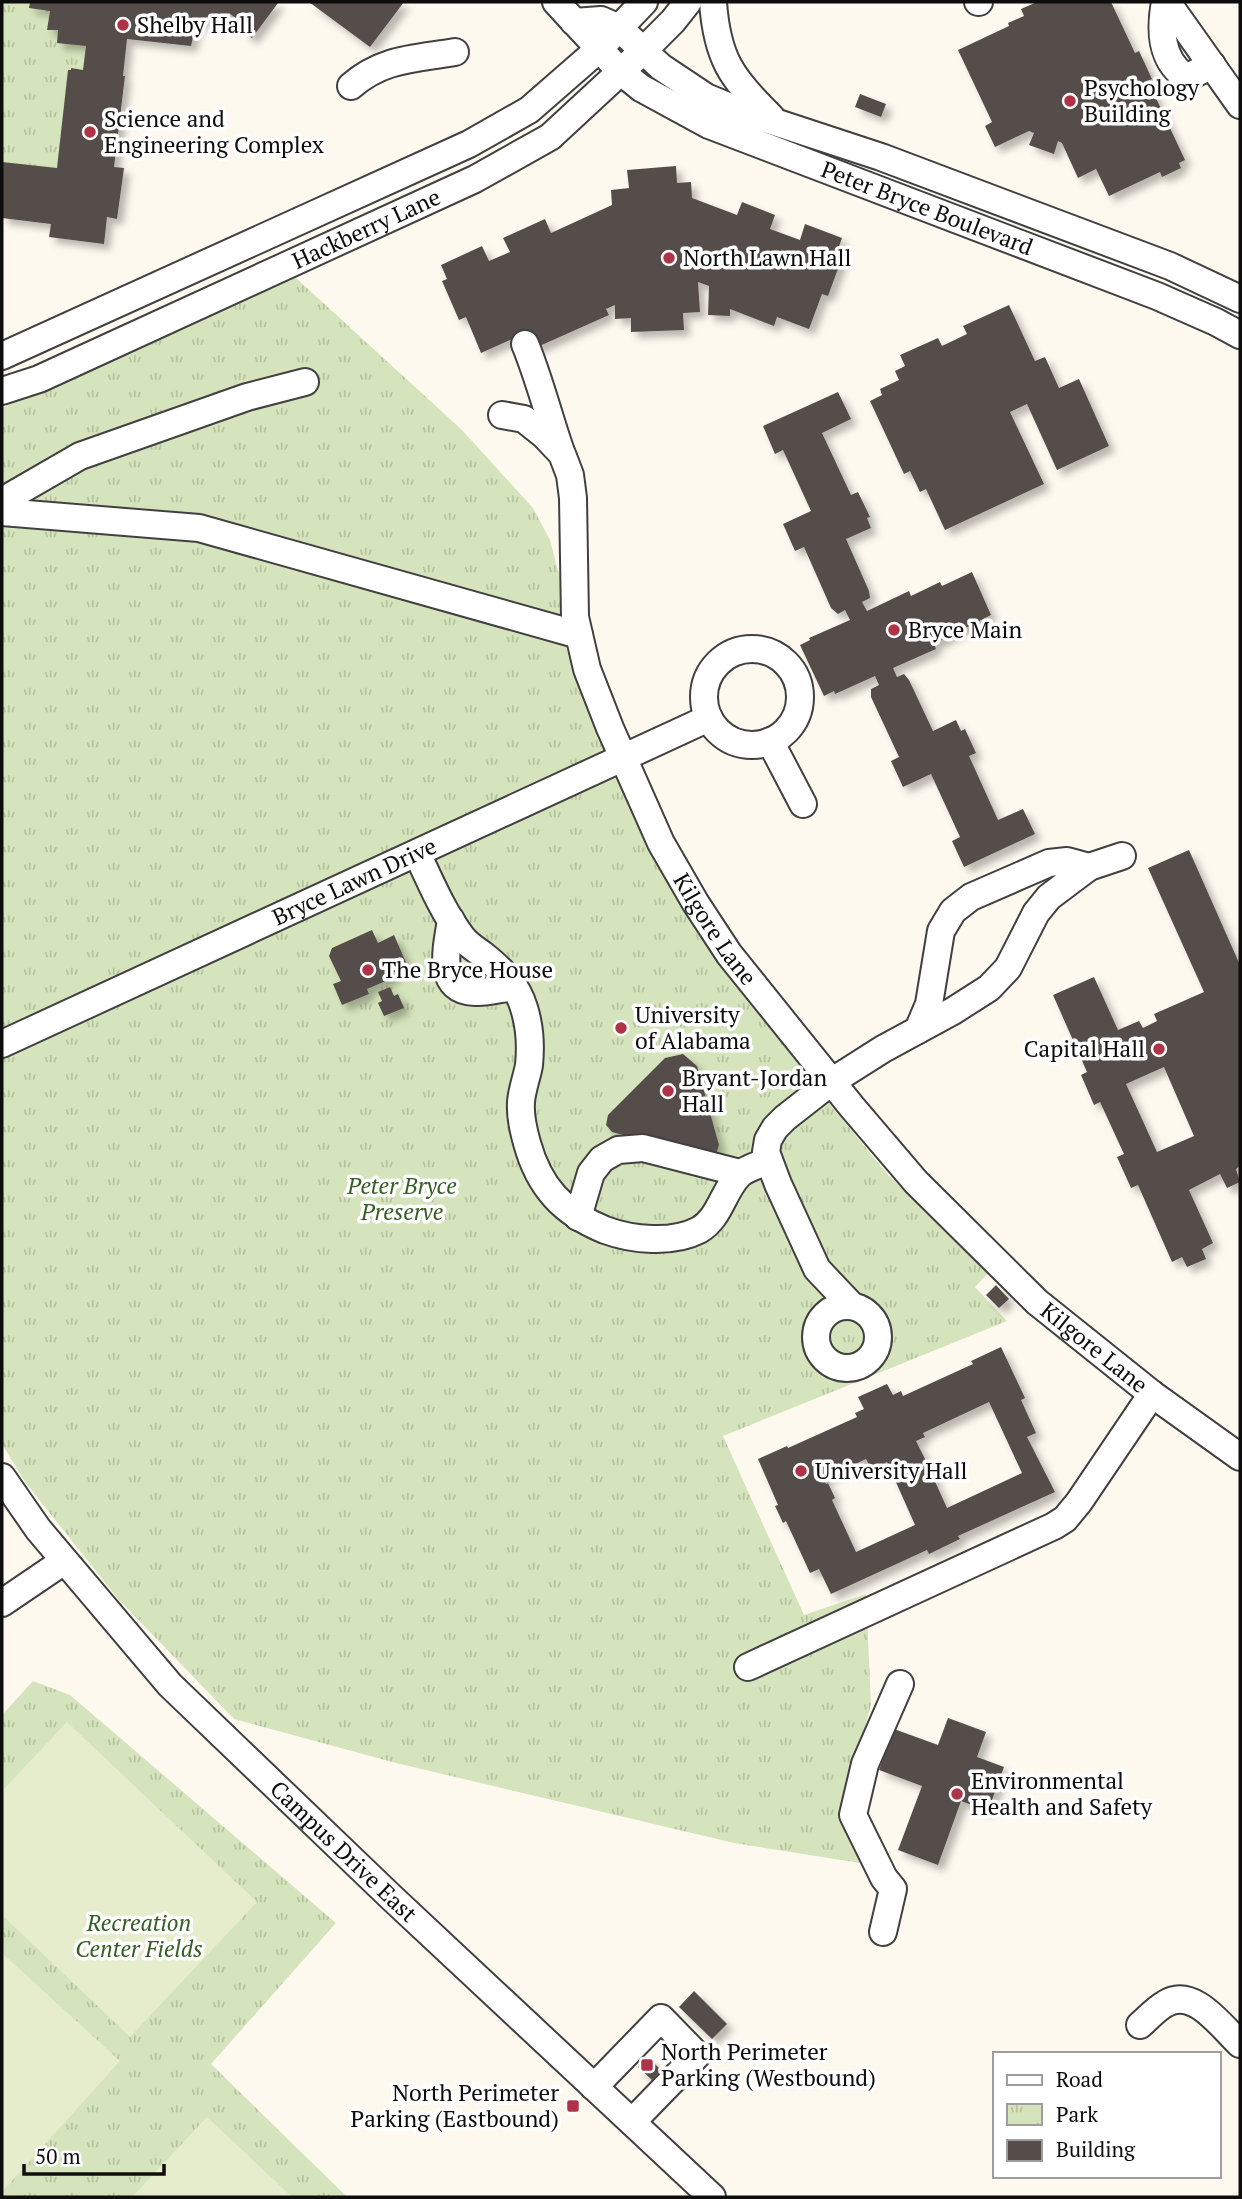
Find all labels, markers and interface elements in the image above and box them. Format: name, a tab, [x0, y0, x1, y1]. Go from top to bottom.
place label: Shelby Hall	[137, 9, 253, 40]
marker: Shelby Hall	[115, 17, 131, 33]
place label: Psychology Building	[1084, 72, 1200, 129]
marker: Psychology Building	[1062, 93, 1078, 109]
place label: Science and Engineering Complex	[104, 103, 324, 160]
marker: Science and Engineering Complex	[82, 124, 98, 140]
street label: Peter Bryce Boulevard	[817, 153, 1038, 262]
street label: Hackberry Lane	[287, 181, 445, 276]
place label: North Lawn Hall	[683, 242, 852, 273]
marker: North Lawn Hall	[661, 250, 677, 266]
place label: Bryce Main	[908, 614, 1023, 645]
marker: Bryce Main	[886, 622, 902, 638]
street label: Bryce Lawn Drive	[267, 830, 441, 932]
street label: Kilgore Lane	[667, 867, 764, 991]
place label: The Bryce House	[382, 954, 553, 985]
marker: The Bryce House	[360, 962, 376, 978]
place label: University of Alabama	[635, 999, 751, 1056]
marker: University of Alabama	[613, 1020, 629, 1036]
place label: Capital Hall	[1024, 1033, 1145, 1064]
marker: Capital Hall	[1151, 1041, 1167, 1057]
place label: Bryant-Jordan Hall	[682, 1062, 827, 1119]
marker: Bryant-Jordan Hall	[660, 1083, 676, 1099]
park label: Peter Bryce Preserve	[346, 1170, 457, 1227]
street label: Kilgore Lane	[1034, 1295, 1155, 1400]
place label: University Hall	[815, 1455, 968, 1486]
marker: University Hall	[793, 1463, 809, 1479]
place label: Environmental Health and Safety	[971, 1765, 1153, 1822]
street label: Campus Drive East	[264, 1773, 424, 1929]
marker: Environmental Health and Safety	[949, 1786, 965, 1802]
park label: Recreation Center Fields	[75, 1907, 203, 1964]
place label: North Perimeter Parking (Westbound)	[661, 2036, 876, 2093]
legend	[993, 2052, 1221, 2178]
marker: North Perimeter Parking (Westbound)	[639, 2057, 655, 2073]
text: Road	[1056, 2065, 1103, 2093]
place label: North Perimeter Parking (Eastbound)	[351, 2077, 559, 2134]
marker: North Perimeter Parking (Eastbound)	[565, 2098, 581, 2114]
text: Park	[1056, 2100, 1098, 2128]
scale bar	[24, 2132, 164, 2176]
text: Building	[1056, 2135, 1136, 2163]
text: 50 m	[35, 2142, 81, 2170]

